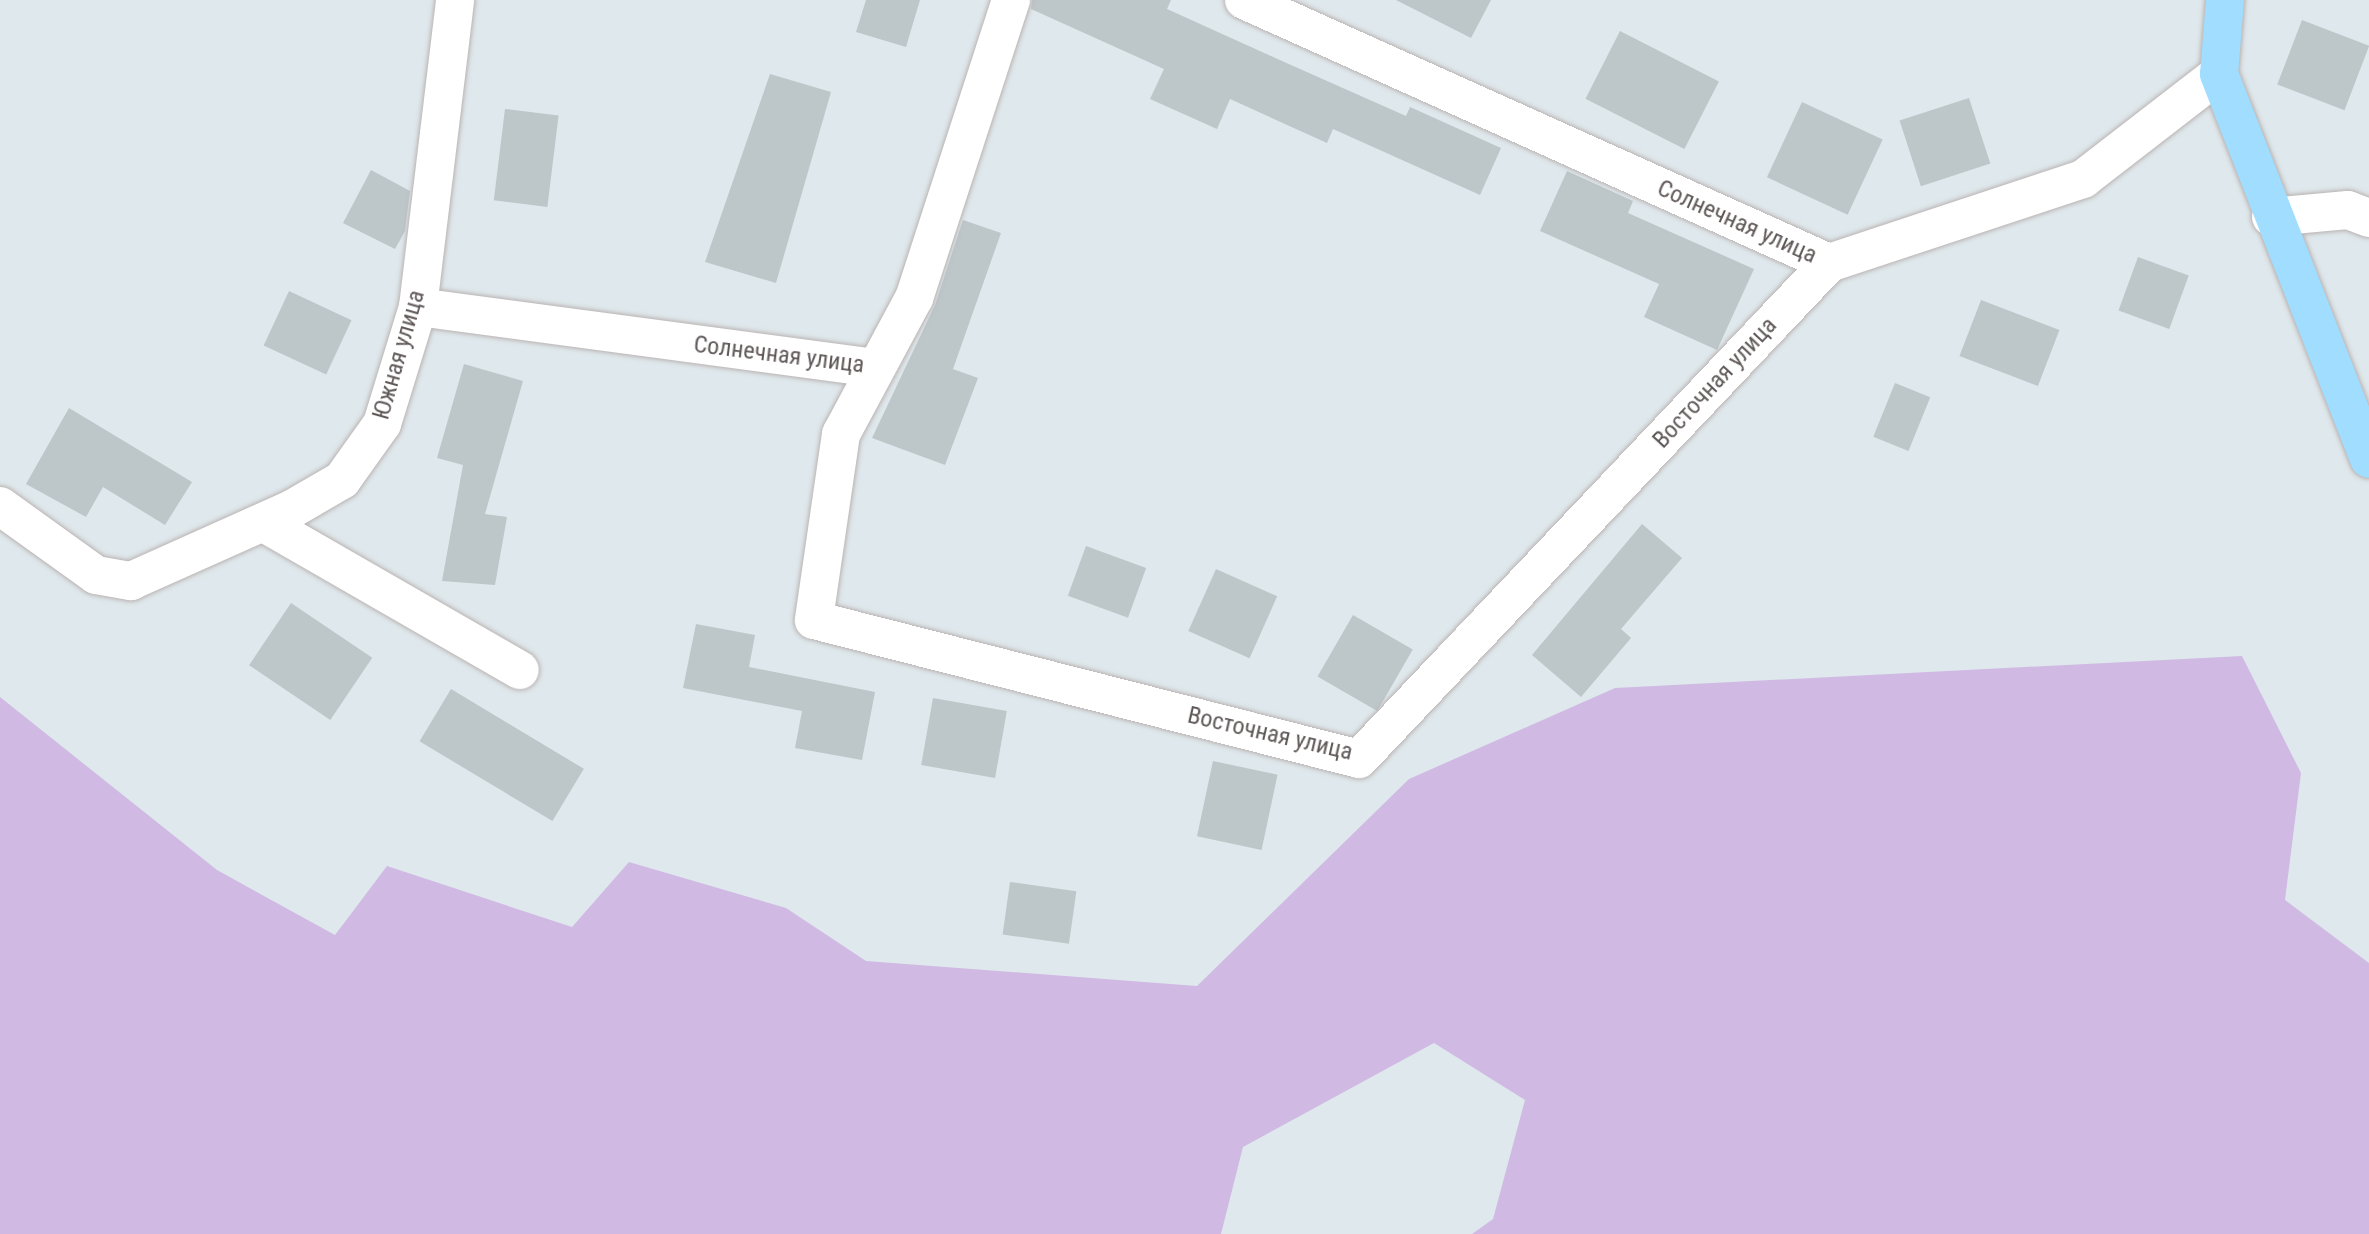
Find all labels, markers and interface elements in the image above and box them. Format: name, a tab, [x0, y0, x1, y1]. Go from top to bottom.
street label: Солнечная улица	[1653, 174, 1821, 270]
street label: Южная улица	[367, 287, 431, 423]
street label: Восточная улица	[1647, 312, 1783, 454]
street label: Солнечная улица	[692, 330, 866, 380]
street label: Восточная улица	[1185, 701, 1355, 767]

